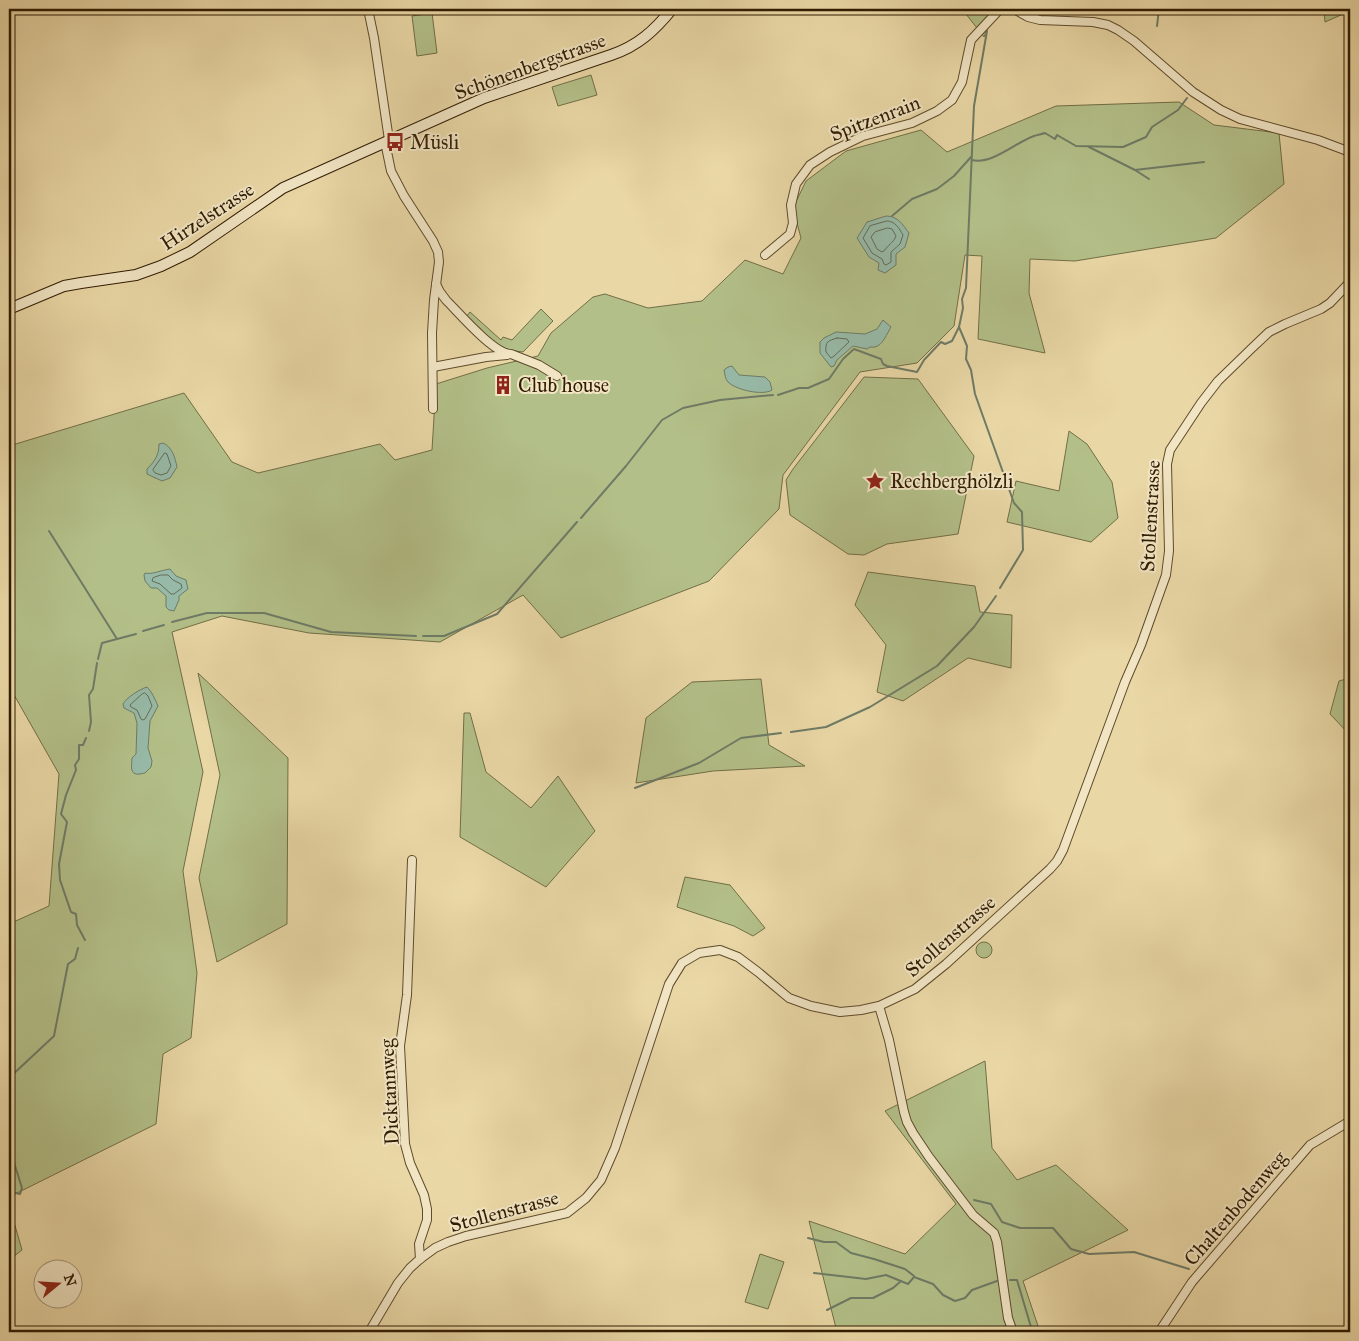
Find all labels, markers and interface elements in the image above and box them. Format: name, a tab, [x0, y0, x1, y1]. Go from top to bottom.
street label: Schönenbergstrasse	[451, 27, 609, 105]
street label: Spitzenrain	[827, 90, 924, 146]
place label: Müsli	[410, 130, 460, 154]
bus stop icon: Müsli	[384, 131, 406, 153]
street label: Hirzelstrasse	[156, 177, 258, 255]
place label: Club house	[518, 373, 609, 397]
building icon: Club house	[492, 374, 514, 396]
street label: Stollenstrasse	[1135, 460, 1165, 572]
place label: Rechberghölzli	[890, 469, 1014, 494]
place icon: Rechberghölzli	[864, 470, 886, 492]
street label: Stollenstrasse	[900, 890, 1000, 982]
street label: Dicktannweg	[374, 1038, 405, 1146]
street label: Chaltenbodenweg	[1179, 1145, 1293, 1271]
street label: Stollenstrasse	[447, 1185, 561, 1237]
north arrow	[32, 1258, 82, 1308]
text: N	[60, 1272, 80, 1289]

